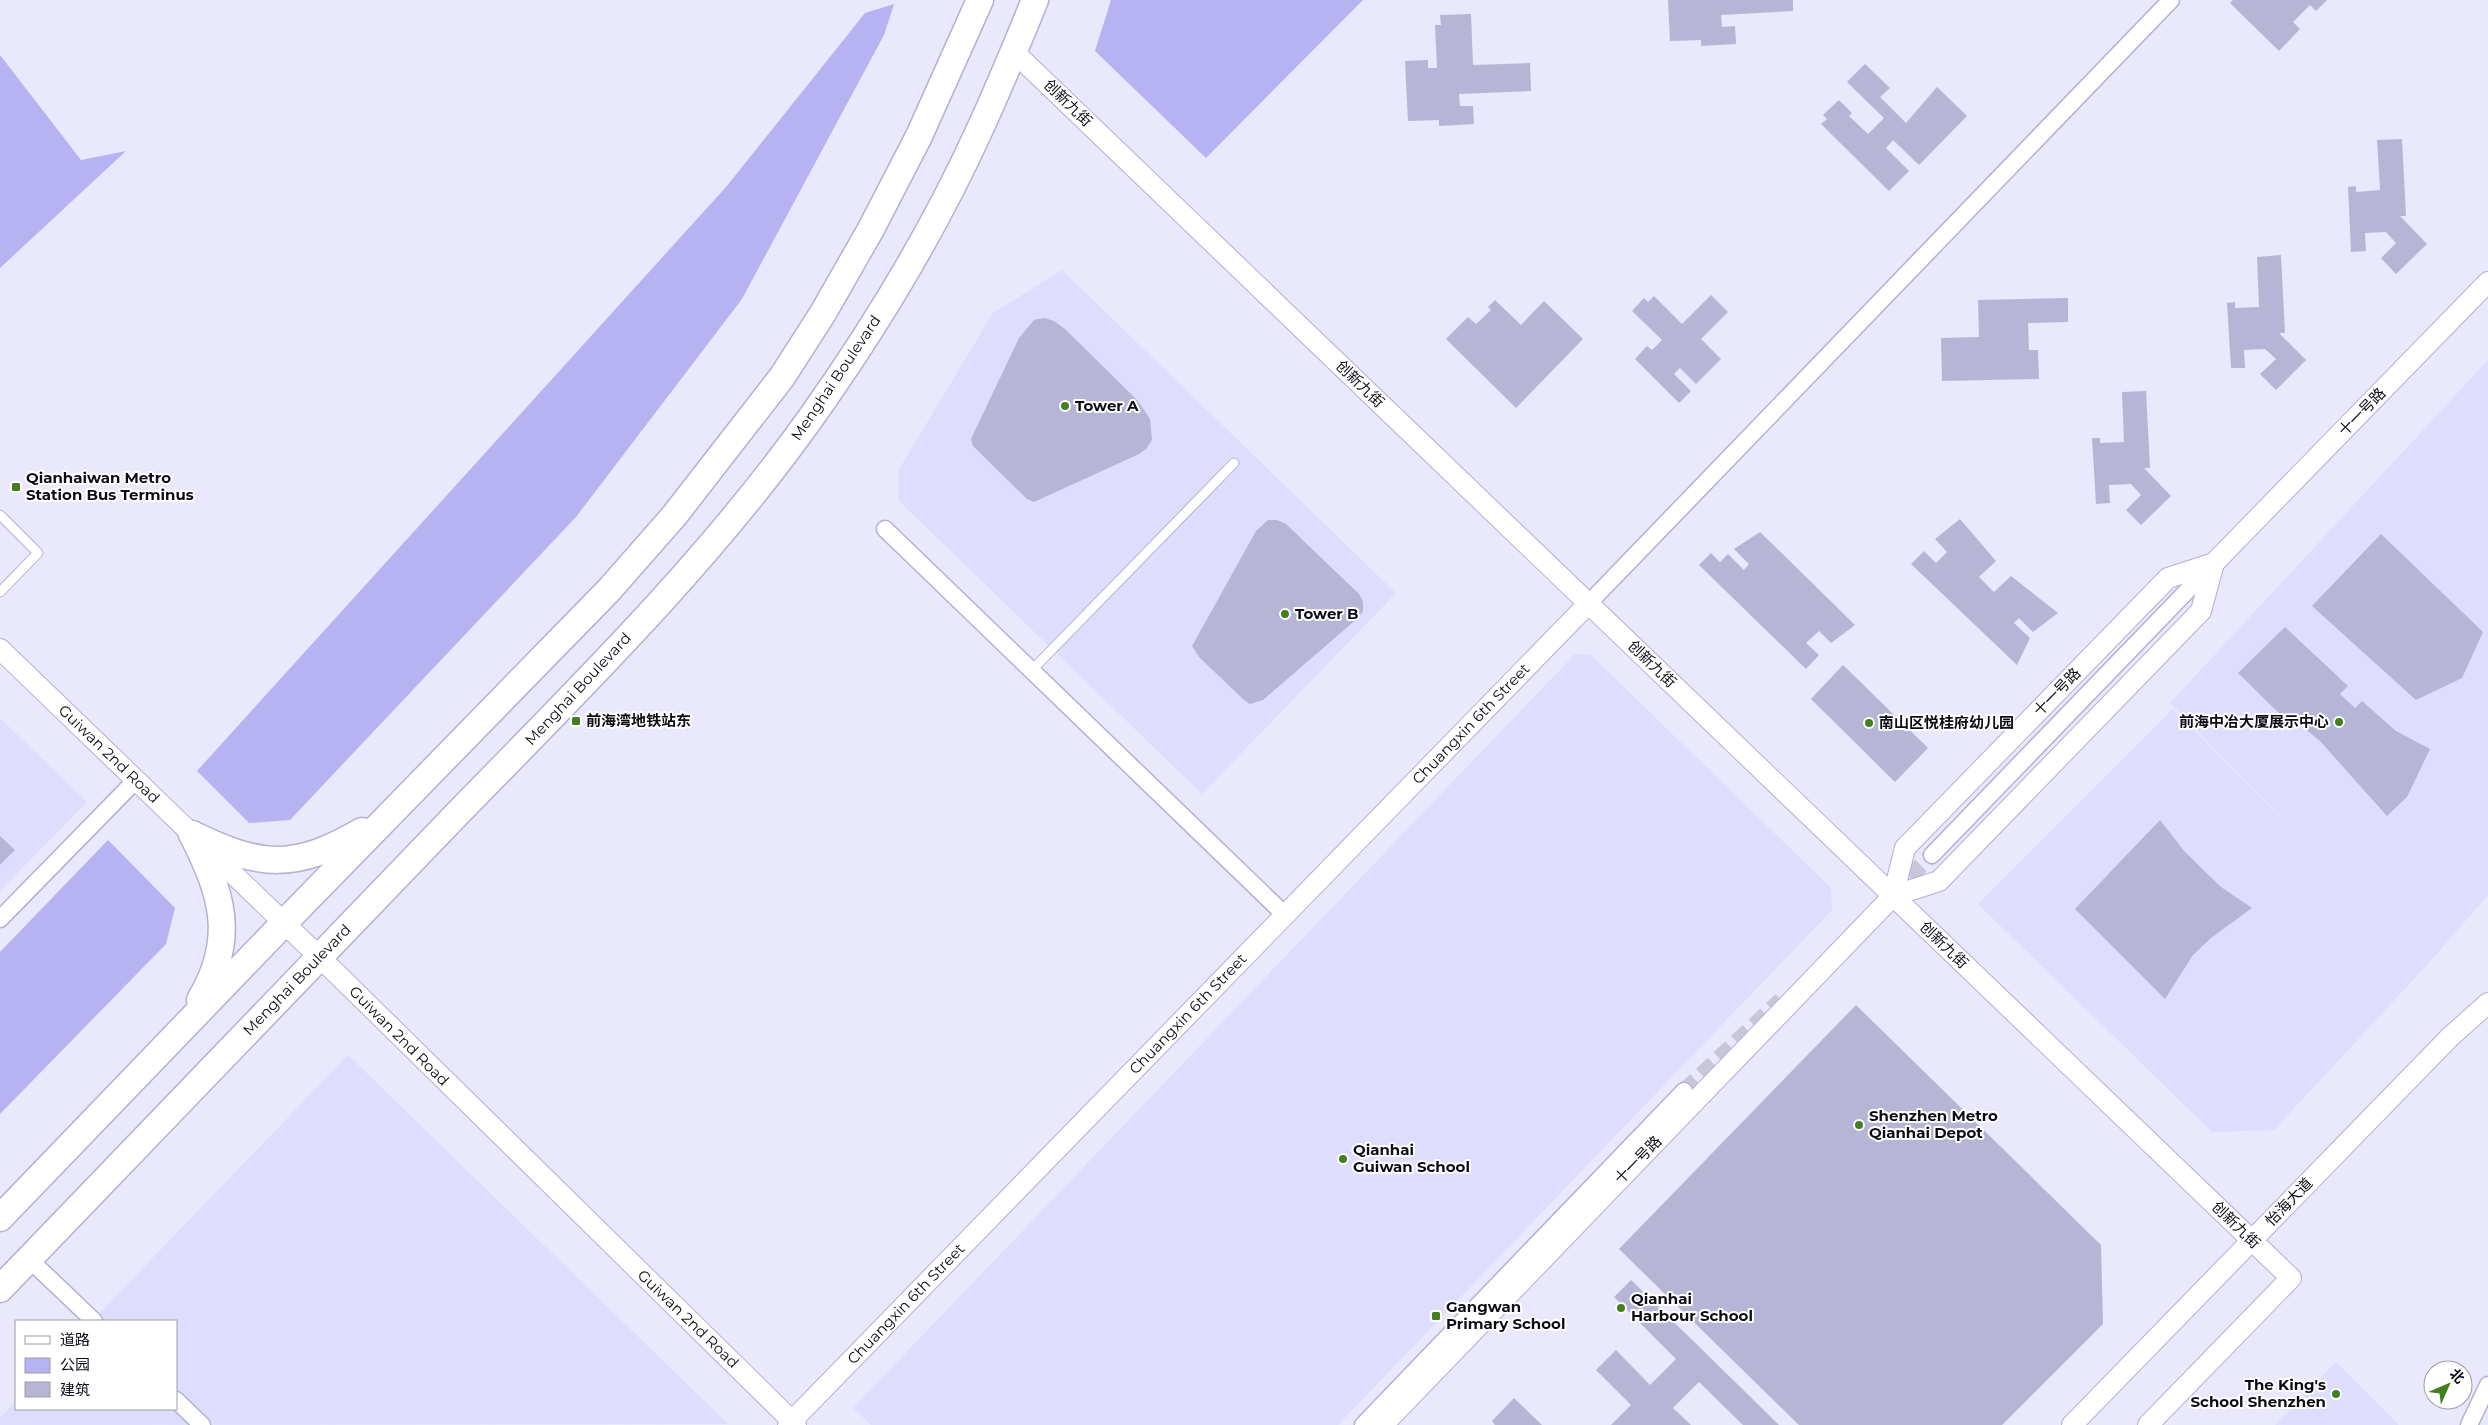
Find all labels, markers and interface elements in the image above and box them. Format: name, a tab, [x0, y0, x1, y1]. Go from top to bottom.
street label: 创新九街	[1040, 75, 1097, 130]
street label: Menghai Boulevard	[787, 311, 885, 444]
street label: 创新九街	[1332, 356, 1389, 411]
street label: 十一号路	[2334, 383, 2389, 440]
place label: Tower A	[1075, 396, 1139, 415]
marker: Tower A	[1059, 400, 1071, 412]
place label: Qianhaiwan Metro Station Bus Terminus	[26, 468, 194, 504]
marker: Qianhaiwan Metro Station Bus Terminus	[10, 481, 22, 493]
place label: Tower B	[1295, 604, 1359, 623]
marker: Tower B	[1279, 608, 1291, 620]
street label: Menghai Boulevard	[520, 628, 635, 749]
street label: 创新九街	[1624, 636, 1681, 691]
street label: Chuangxin 6th Street	[1408, 659, 1533, 788]
street label: 十一号路	[2029, 663, 2084, 720]
street label: Guiwan 2nd Road	[55, 700, 164, 807]
place label: 前海湾地铁站东	[586, 711, 691, 730]
place label: 前海中冶大厦展示中心	[2179, 712, 2329, 731]
place label: 南山区悦桂府幼儿园	[1879, 713, 2014, 732]
marker: 前海湾地铁站东	[570, 715, 582, 727]
marker: 前海中冶大厦展示中心	[2333, 716, 2345, 728]
marker: 南山区悦桂府幼儿园	[1863, 717, 1875, 729]
street label: 创新九街	[1916, 917, 1973, 972]
street label: Menghai Boulevard	[239, 920, 355, 1039]
street label: Chuangxin 6th Street	[1125, 949, 1250, 1078]
street label: Guiwan 2nd Road	[345, 982, 453, 1090]
place label: Shenzhen Metro Qianhai Depot	[1869, 1106, 1998, 1142]
marker: Shenzhen Metro Qianhai Depot	[1853, 1119, 1865, 1131]
street label: 十一号路	[1610, 1131, 1665, 1188]
place label: Qianhai Guiwan School	[1353, 1140, 1470, 1176]
marker: Qianhai Guiwan School	[1337, 1153, 1349, 1165]
street label: 怡海大道	[2261, 1173, 2316, 1230]
street label: 创新九街	[2208, 1197, 2265, 1252]
street label: Chuangxin 6th Street	[843, 1239, 968, 1368]
street label: Guiwan 2nd Road	[634, 1265, 743, 1372]
place label: Qianhai Harbour School	[1631, 1289, 1753, 1325]
place label: Gangwan Primary School	[1446, 1297, 1565, 1333]
marker: Qianhai Harbour School	[1615, 1302, 1627, 1314]
marker: Gangwan Primary School	[1430, 1310, 1442, 1322]
legend	[15, 1320, 178, 1410]
text: 道路	[60, 1330, 90, 1349]
text: 公园	[60, 1355, 90, 1374]
north arrow	[2423, 1360, 2473, 1410]
text: 北	[2446, 1364, 2469, 1387]
place label: The King's School Shenzhen	[2191, 1375, 2326, 1411]
text: 建筑	[60, 1380, 90, 1399]
marker: The King's School Shenzhen	[2330, 1388, 2342, 1400]

